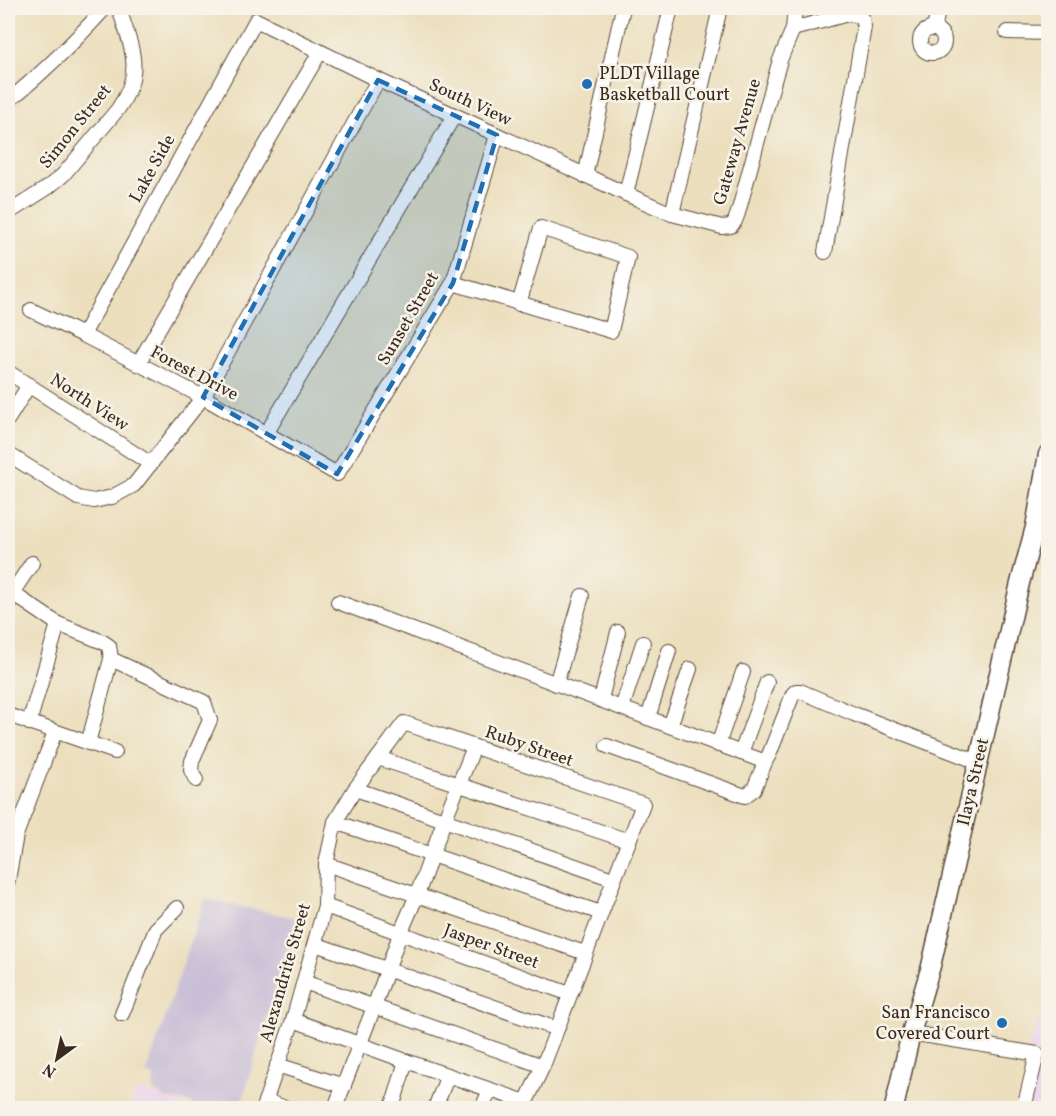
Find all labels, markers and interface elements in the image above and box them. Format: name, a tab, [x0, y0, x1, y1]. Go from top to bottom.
place label: PLDT Village Basketball Court	[599, 62, 730, 108]
street label: South View	[424, 73, 516, 133]
street label: Gateway Avenue	[708, 76, 768, 208]
marker: PLDT Village Basketball Court	[580, 77, 594, 91]
street label: Simon Street	[34, 79, 118, 175]
street label: Lake Side	[124, 130, 182, 208]
street label: Sunset Street	[372, 268, 446, 370]
street label: Forest Drive	[146, 340, 242, 408]
street label: North View	[45, 368, 133, 438]
street label: Ruby Street	[481, 720, 577, 774]
street label: Ilaya Street	[952, 736, 996, 828]
street label: Alexandrite Street	[254, 900, 318, 1046]
street label: Jasper Street	[440, 918, 542, 976]
place label: San Francisco Covered Court	[876, 1001, 990, 1047]
marker: San Francisco Covered Court	[995, 1016, 1009, 1030]
north arrow	[27, 1029, 87, 1089]
text: N	[39, 1057, 61, 1082]

